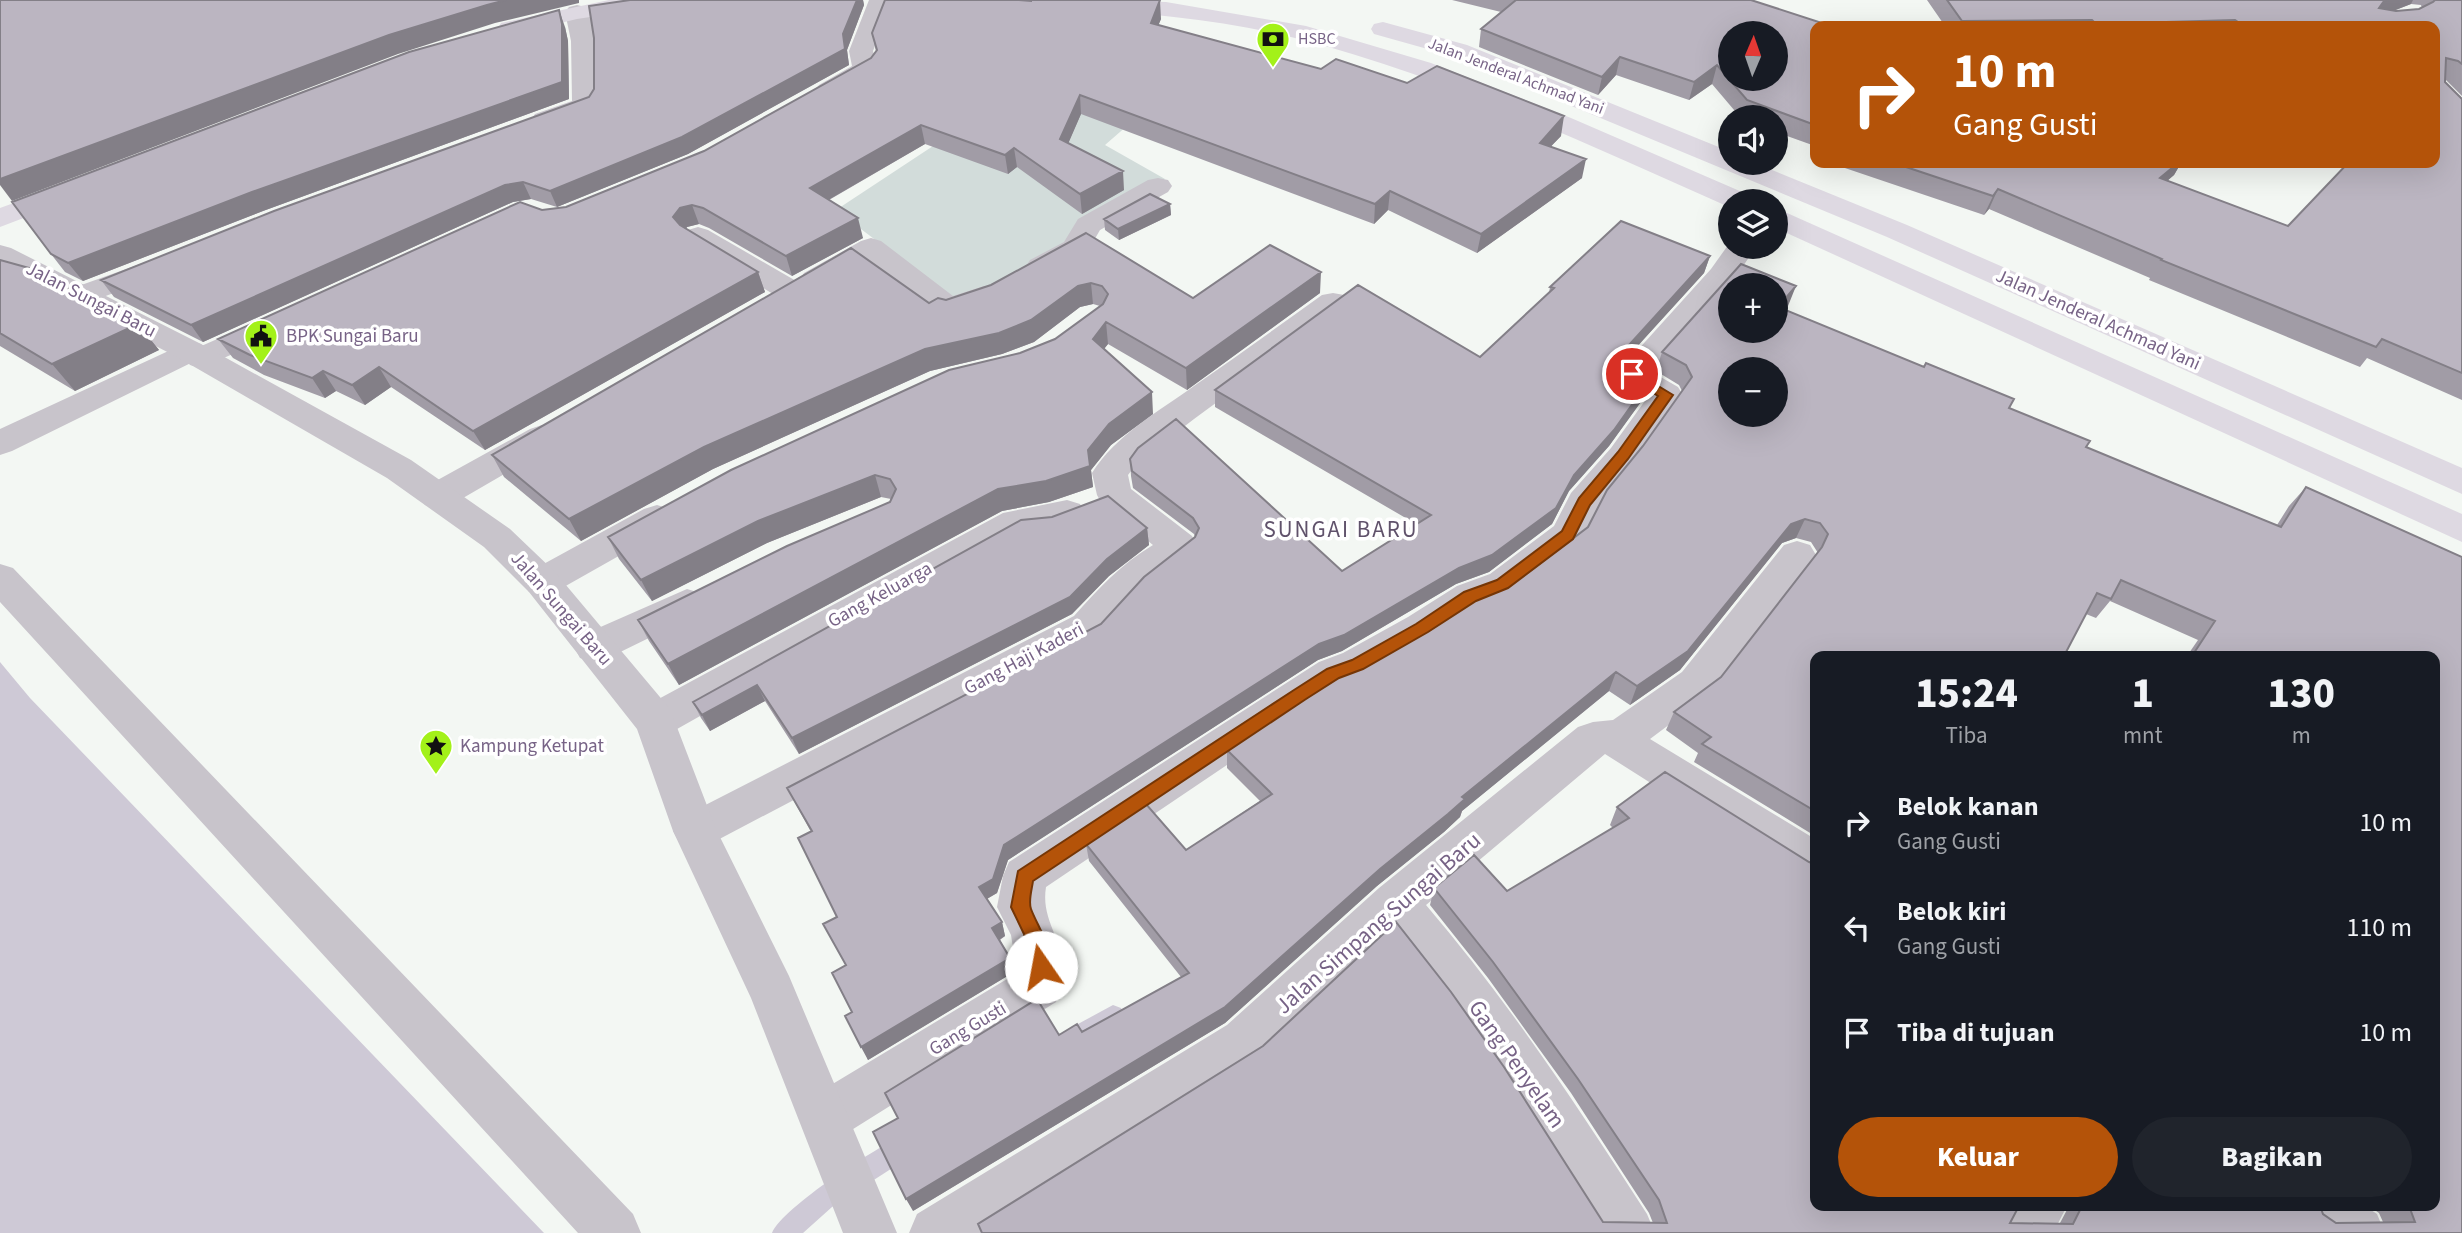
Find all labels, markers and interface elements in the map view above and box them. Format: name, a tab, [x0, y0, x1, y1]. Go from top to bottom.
bank icon: HSBC	[1254, 20, 1292, 69]
north arrow	[1718, 21, 1788, 91]
map controls	[1718, 21, 1788, 427]
place label: HSBC	[1298, 28, 1336, 50]
street label: Jalan Jenderal Achmad Yani	[1425, 32, 1607, 120]
text: 10 m	[1953, 37, 2057, 107]
icon: right	[1838, 49, 1929, 140]
text: Gang Gusti	[1953, 102, 2098, 148]
button: sound	[1718, 105, 1788, 175]
button: layers	[1718, 189, 1788, 259]
street label: Jalan Sungai Baru	[21, 255, 161, 345]
street label: Jalan Jenderal Achmad Yani	[1991, 263, 2205, 377]
button: +	[1718, 273, 1788, 343]
public building icon: BPK Sungai Baru	[242, 317, 280, 366]
place label: BPK Sungai Baru	[286, 323, 419, 350]
pin	[1602, 344, 1662, 404]
icon: arrive	[1613, 355, 1651, 393]
button: −	[1718, 357, 1788, 427]
district label: SUNGAI BARU	[1263, 513, 1419, 546]
street label: Jalan Sungai Baru	[504, 546, 618, 672]
street label: Gang Keluarga	[823, 555, 937, 635]
street label: Gang Haji Kaderi	[959, 616, 1089, 702]
text: 15:24	[1915, 664, 2018, 724]
text: 1	[2131, 664, 2154, 724]
text: 130	[2268, 664, 2335, 724]
text: Tiba	[1946, 719, 1987, 752]
text: mnt	[2123, 719, 2162, 752]
text: m	[2292, 719, 2311, 752]
place icon: Kampung Ketupat	[417, 727, 455, 776]
place label: Kampung Ketupat	[460, 733, 604, 760]
text: Belok kanan	[1897, 788, 2039, 825]
icon: right	[1838, 804, 1876, 842]
text: 10 m	[2359, 804, 2412, 841]
street label: Jalan Simpang Sungai Baru	[1268, 824, 1488, 1022]
text: Gang Gusti	[1897, 825, 2001, 858]
text: Belok kiri	[1897, 893, 2006, 930]
icon: left	[1838, 909, 1876, 947]
text: 110 m	[2346, 909, 2412, 946]
position arrow	[1004, 930, 1078, 1004]
text: Gang Gusti	[1897, 930, 2001, 963]
street label: Gang Penyelam	[1461, 993, 1573, 1135]
street label: Gang Gusti	[924, 995, 1012, 1063]
icon: arrive	[1838, 1014, 1876, 1052]
text: Tiba di tujuan	[1897, 1014, 2055, 1051]
text: 10 m	[2359, 1014, 2412, 1051]
button: Keluar	[1838, 1117, 2118, 1197]
button: Bagikan	[2132, 1117, 2412, 1197]

